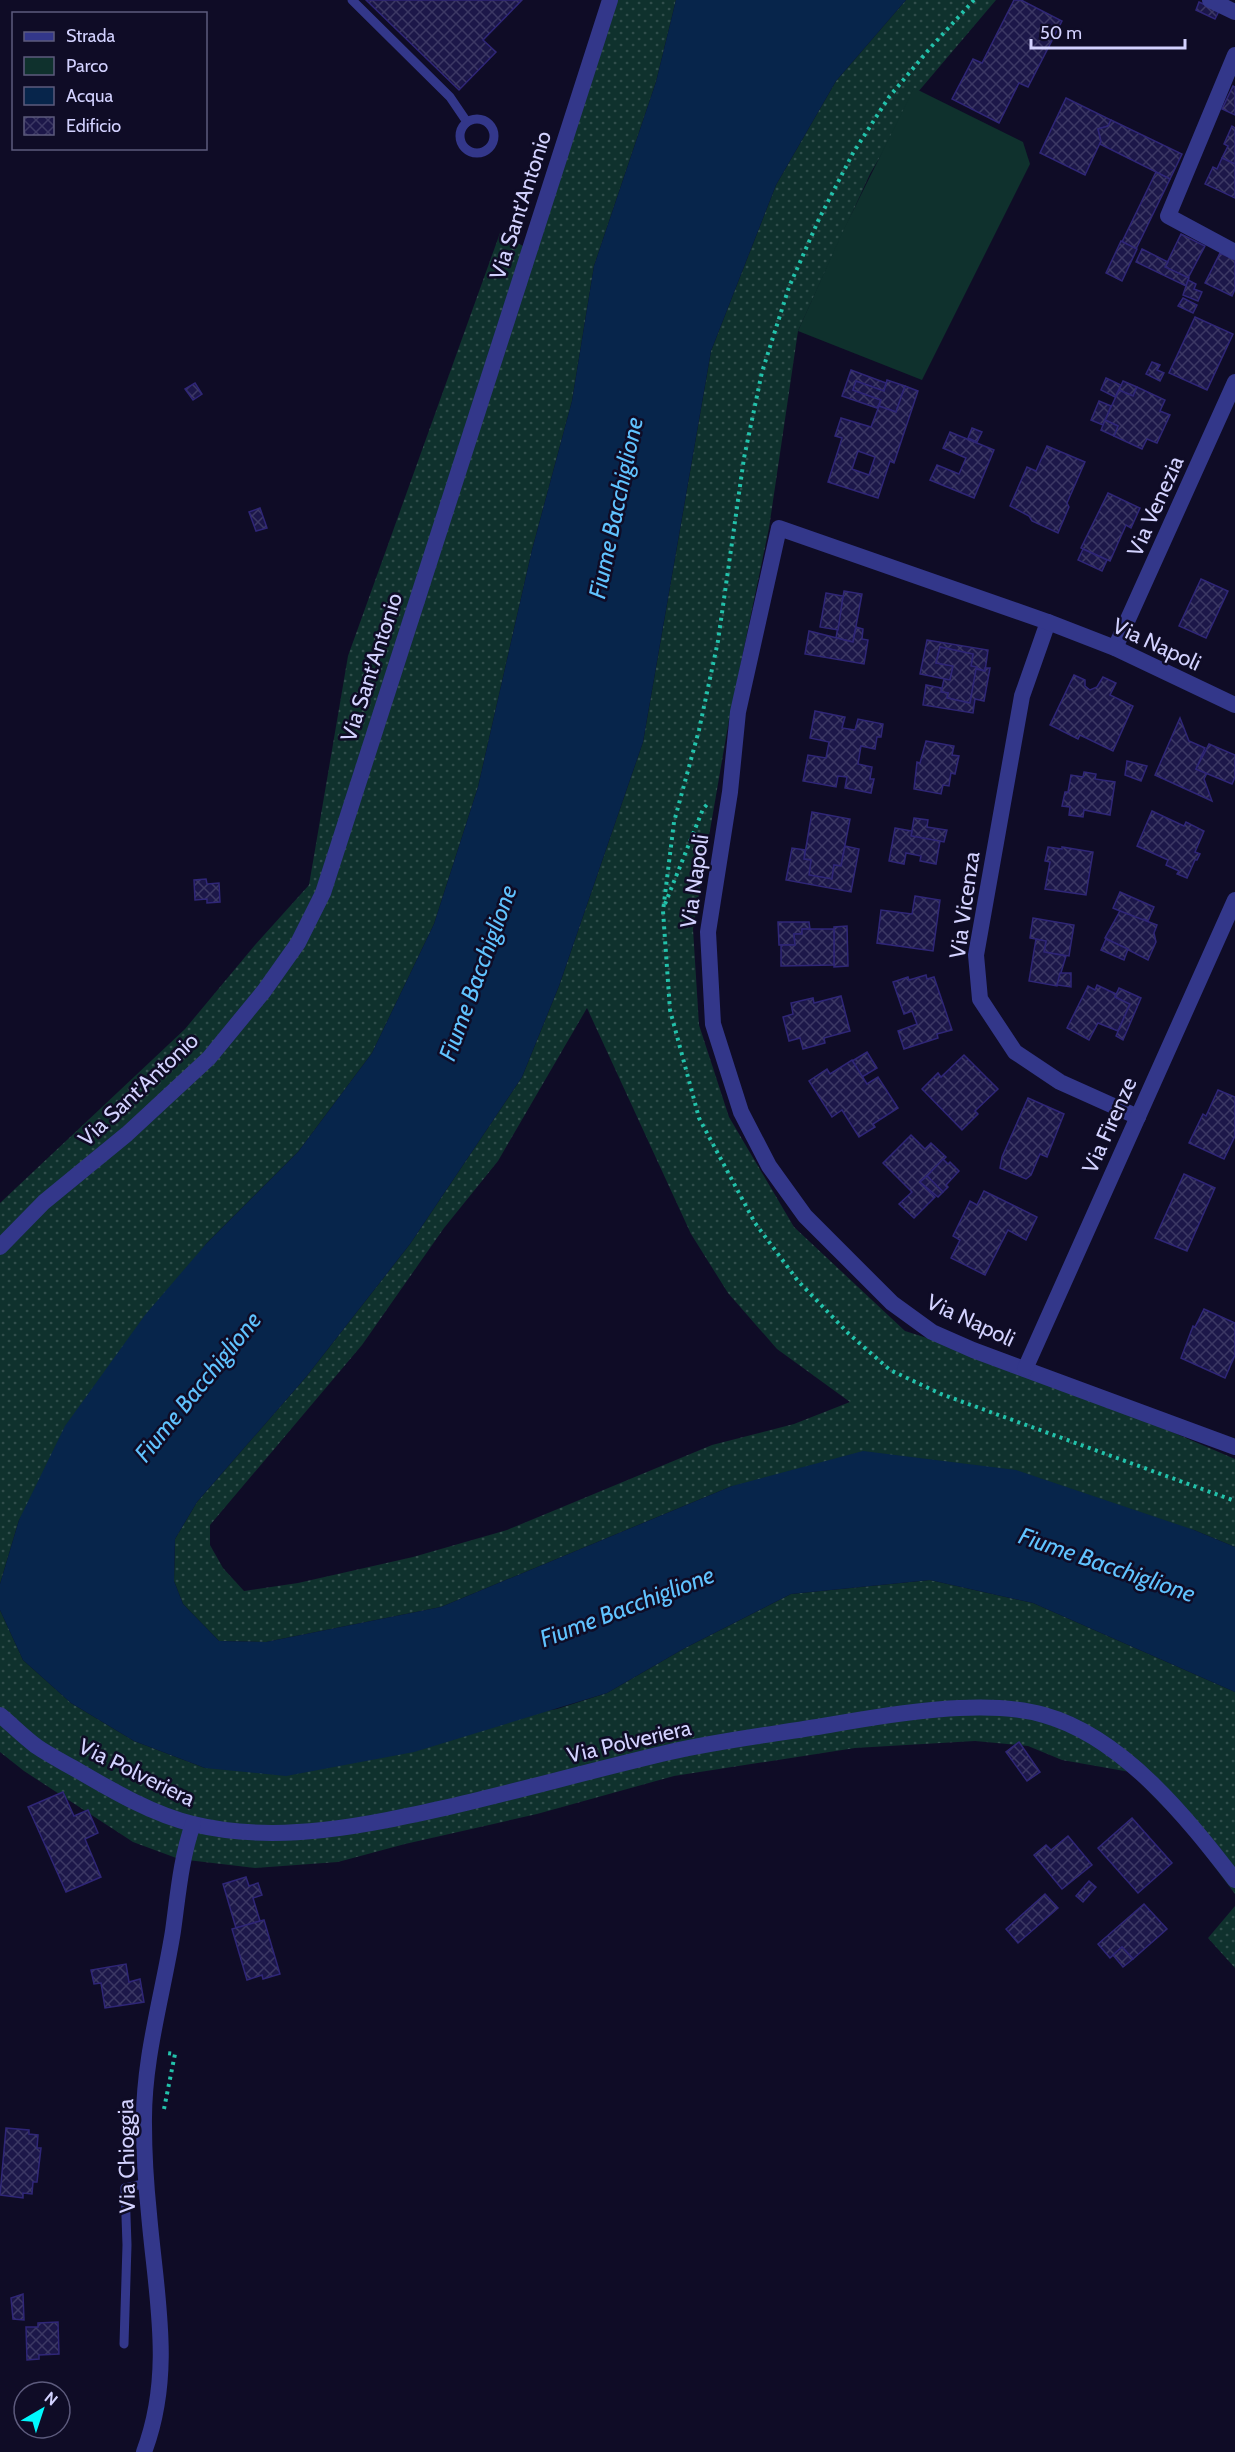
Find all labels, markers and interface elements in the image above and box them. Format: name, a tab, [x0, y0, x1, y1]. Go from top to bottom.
legend	[12, 12, 207, 150]
scale bar	[1031, 12, 1186, 50]
text: 50 m	[1040, 22, 1082, 44]
text: Strada	[66, 25, 116, 47]
text: Parco	[66, 55, 108, 77]
text: Acqua	[66, 85, 113, 107]
text: Edificio	[66, 115, 121, 137]
street label: Via Sant'Antonio	[484, 128, 557, 283]
water label: Fiume Bacchiglione	[582, 415, 649, 601]
street label: Via Venezia	[1121, 451, 1190, 561]
street label: Via Sant'Antonio	[335, 590, 408, 745]
street label: Via Napoli	[1108, 612, 1205, 677]
street label: Via Napoli	[675, 832, 714, 930]
street label: Via Vicenza	[944, 849, 985, 960]
water label: Fiume Bacchiglione	[432, 881, 523, 1065]
street label: Via Sant'Antonio	[73, 1027, 204, 1152]
street label: Via Firenze	[1076, 1073, 1143, 1177]
street label: Via Napoli	[922, 1288, 1019, 1353]
water label: Fiume Bacchiglione	[128, 1306, 267, 1468]
water label: Fiume Bacchiglione	[1015, 1521, 1199, 1608]
water label: Fiume Bacchiglione	[535, 1560, 718, 1653]
street label: Via Polveriera	[565, 1714, 694, 1769]
street label: Via Polveriera	[74, 1733, 200, 1812]
street label: Via Chioggia	[112, 2098, 141, 2213]
north arrow	[12, 2380, 72, 2440]
text: N	[41, 2388, 61, 2410]

